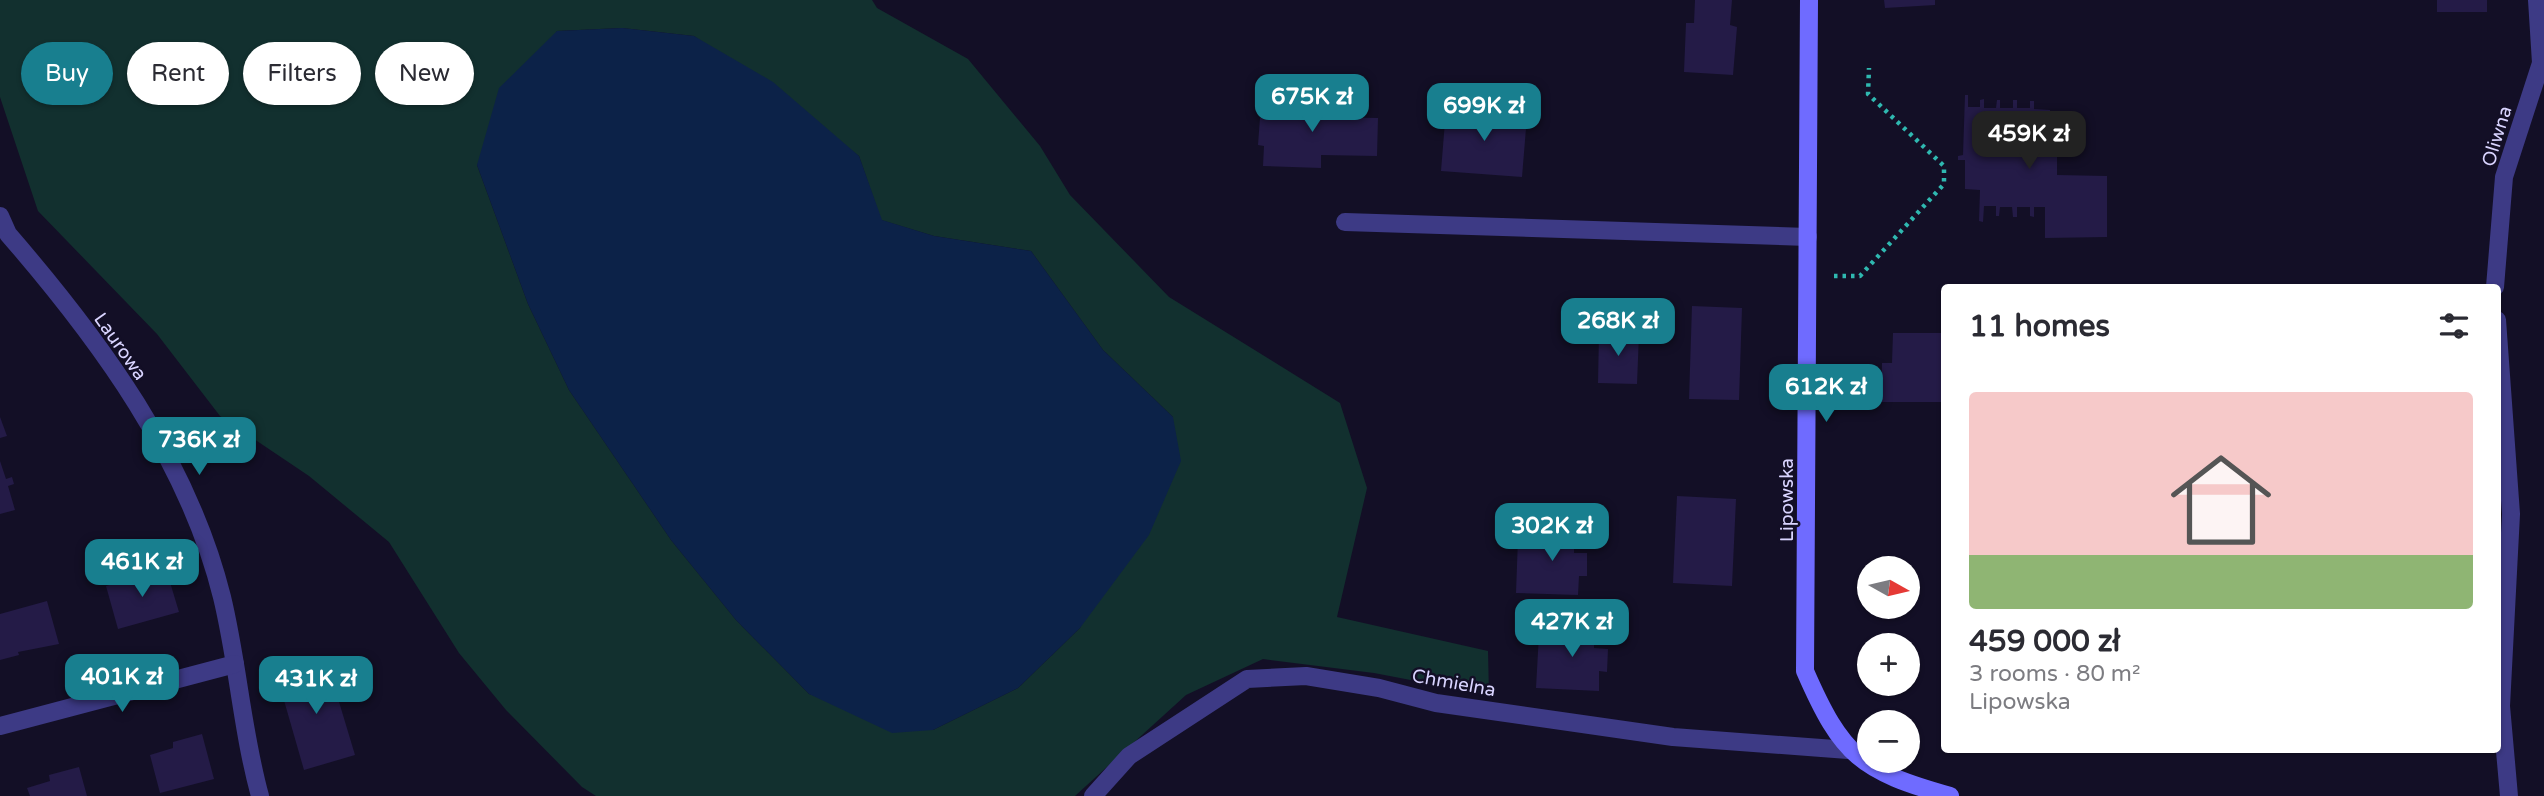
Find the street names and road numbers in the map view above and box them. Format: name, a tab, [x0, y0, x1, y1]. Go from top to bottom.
street label: Oliwna	[2477, 103, 2517, 169]
street label: Laurowa	[89, 309, 151, 384]
street label: Lipowska	[1776, 458, 1798, 542]
street label: Chmielna	[1410, 665, 1497, 701]

